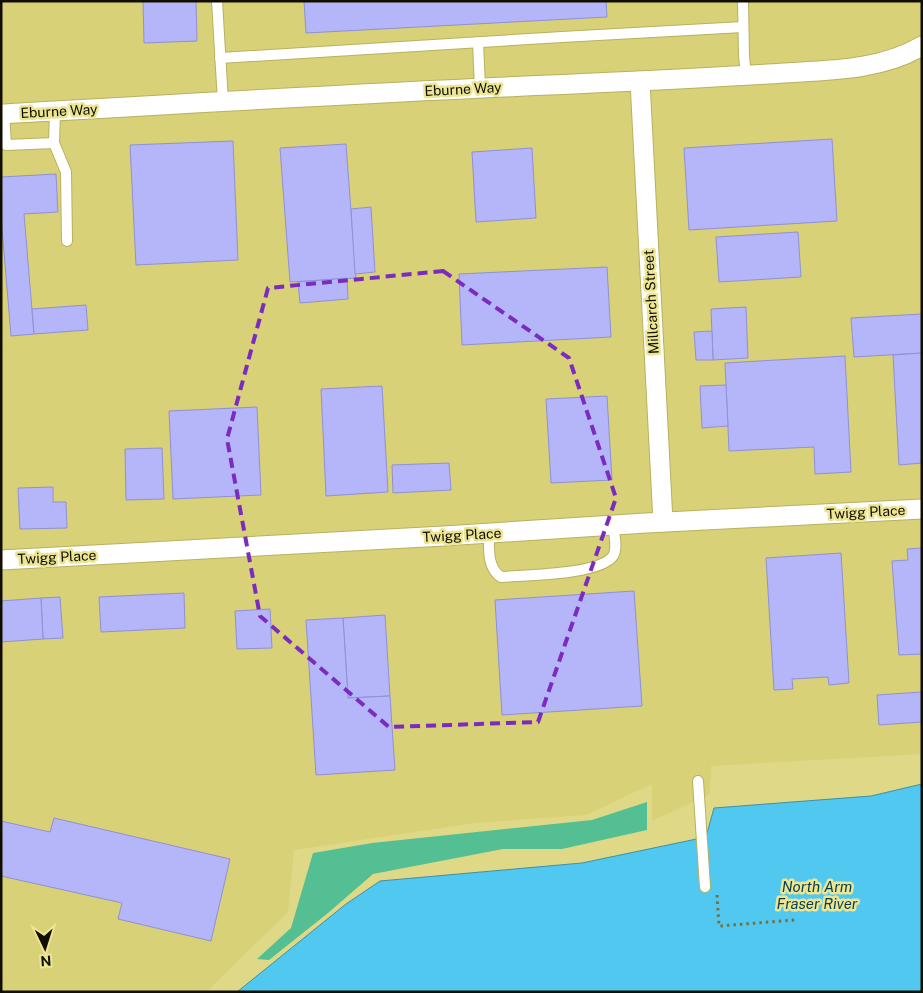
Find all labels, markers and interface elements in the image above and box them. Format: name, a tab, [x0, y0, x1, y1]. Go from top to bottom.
street label: Eburne Way	[424, 79, 502, 99]
street label: Eburne Way	[20, 101, 98, 121]
street label: Millcarch Street	[640, 249, 662, 355]
street label: Twigg Place	[826, 502, 906, 522]
street label: Twigg Place	[422, 525, 502, 545]
street label: Twigg Place	[17, 547, 97, 567]
water label: North Arm Fraser River	[777, 878, 858, 912]
north arrow	[20, 923, 70, 973]
text: N	[40, 953, 52, 969]

